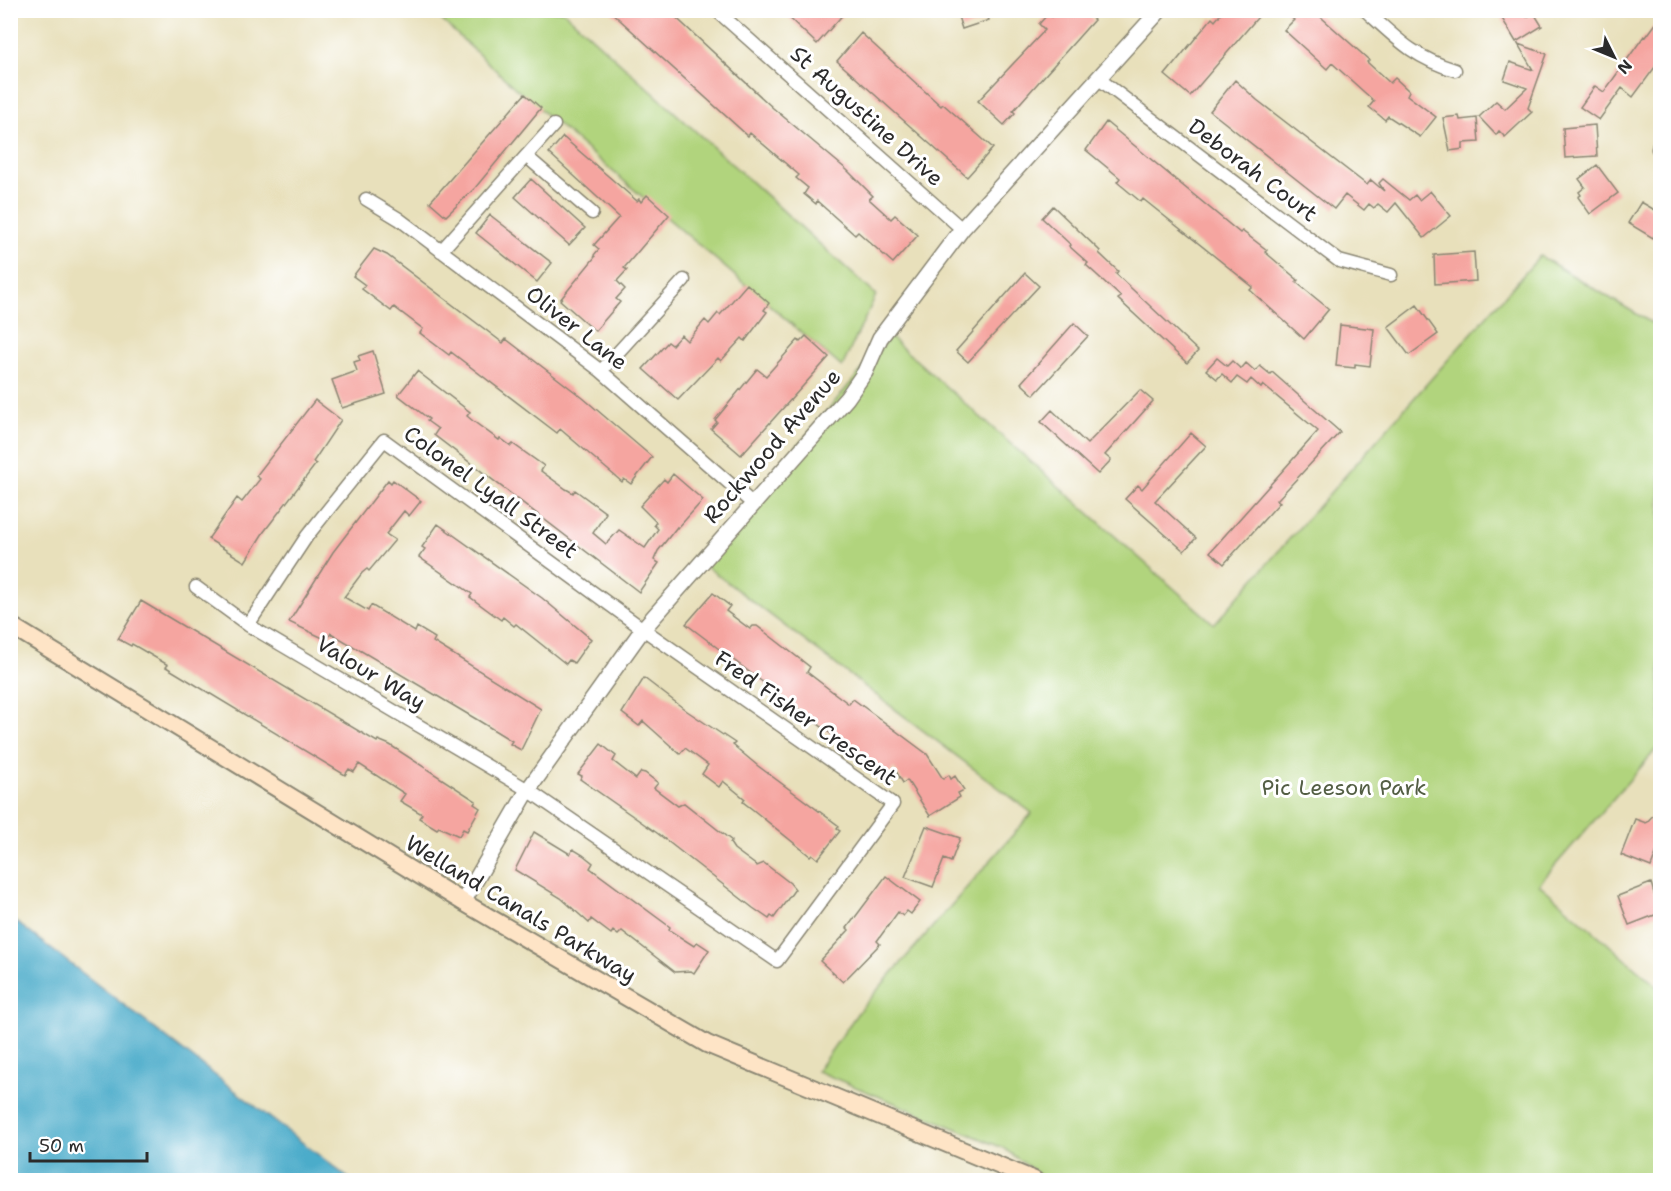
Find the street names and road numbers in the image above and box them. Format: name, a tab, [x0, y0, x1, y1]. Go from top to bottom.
street label: St Augustine Drive	[784, 40, 950, 192]
street label: Deborah Court	[1183, 112, 1323, 228]
street label: Oliver Lane	[520, 279, 634, 377]
street label: Rockwood Avenue	[697, 363, 847, 529]
street label: Colonel Lyall Street	[398, 419, 584, 565]
street label: Valour Way	[311, 629, 431, 717]
street label: Fred Fisher Crescent	[709, 644, 903, 792]
street label: Welland Canals Parkway	[400, 828, 642, 990]

